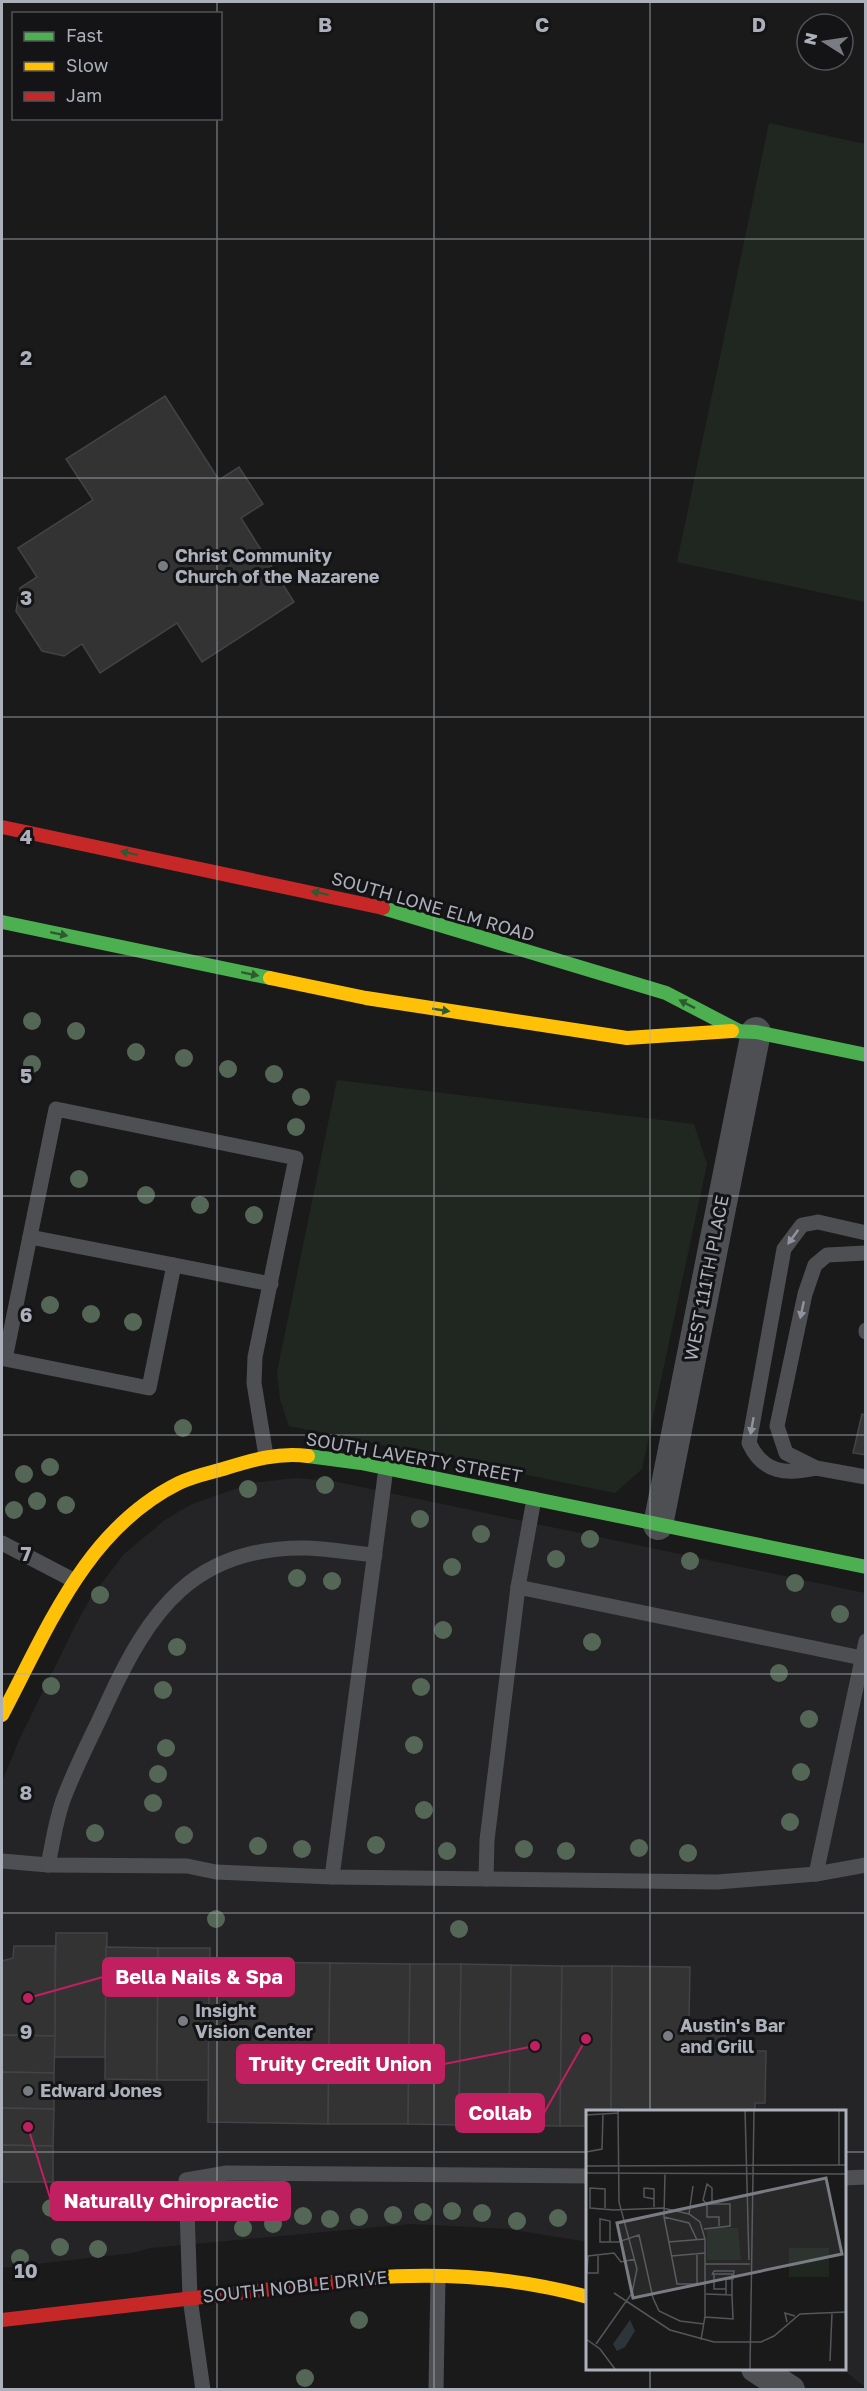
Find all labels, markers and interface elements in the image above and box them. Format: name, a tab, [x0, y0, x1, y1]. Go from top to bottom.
legend	[12, 12, 222, 120]
text: B	[318, 12, 332, 36]
text: C	[535, 12, 549, 36]
text: D	[752, 12, 766, 36]
north arrow	[795, 12, 855, 72]
text: Fast	[66, 24, 103, 46]
text: N	[799, 31, 821, 47]
text: Slow	[66, 54, 109, 76]
text: Jam	[66, 84, 102, 106]
text: 2	[20, 345, 32, 369]
place label: Christ Community Church of the Nazarene	[175, 544, 380, 587]
marker: Christ Community Church of the Nazarene	[156, 559, 170, 573]
text: 3	[20, 585, 32, 609]
text: 4	[20, 824, 32, 848]
one-way arrow	[120, 848, 138, 858]
street label: SOUTH LONE ELM ROAD	[329, 866, 537, 946]
one-way arrow	[310, 888, 329, 897]
one-way arrow	[49, 930, 68, 939]
one-way arrow	[240, 970, 259, 979]
one-way arrow	[678, 999, 695, 1009]
one-way arrow	[432, 1006, 451, 1015]
text: 5	[20, 1063, 32, 1087]
street label: WEST 111TH PLACE	[679, 1193, 733, 1363]
one-way arrow	[787, 1228, 799, 1244]
one-way arrow	[797, 1301, 806, 1320]
text: 6	[20, 1302, 32, 1326]
one-way arrow	[747, 1417, 756, 1436]
street label: SOUTH LAVERTY STREET	[304, 1427, 524, 1487]
text: 7	[21, 1541, 32, 1565]
text: 8	[20, 1780, 32, 1804]
callout: Bella Nails & Spa	[103, 1958, 294, 1996]
text: Bella Nails & Spa	[115, 1964, 283, 1988]
place label: Insight Vision Center	[195, 1999, 313, 2042]
marker: Insight Vision Center	[176, 2014, 190, 2028]
place label: Austin's Bar and Grill	[680, 2014, 785, 2057]
text: 9	[20, 2019, 32, 2043]
marker: Austin's Bar and Grill	[661, 2029, 675, 2043]
callout: Truity Credit Union	[237, 2045, 444, 2083]
text: Truity Credit Union	[248, 2051, 432, 2075]
place label: Edward Jones	[40, 2079, 162, 2101]
marker: Edward Jones	[21, 2084, 35, 2098]
callout: Collab	[456, 2094, 544, 2132]
text: Collab	[468, 2100, 532, 2124]
inset map	[586, 2110, 846, 2370]
callout: Naturally Chiropractic	[51, 2182, 290, 2220]
text: Naturally Chiropractic	[64, 2188, 278, 2212]
text: 10	[14, 2258, 38, 2282]
street label: SOUTH NOBLE DRIVE	[201, 2265, 388, 2307]

